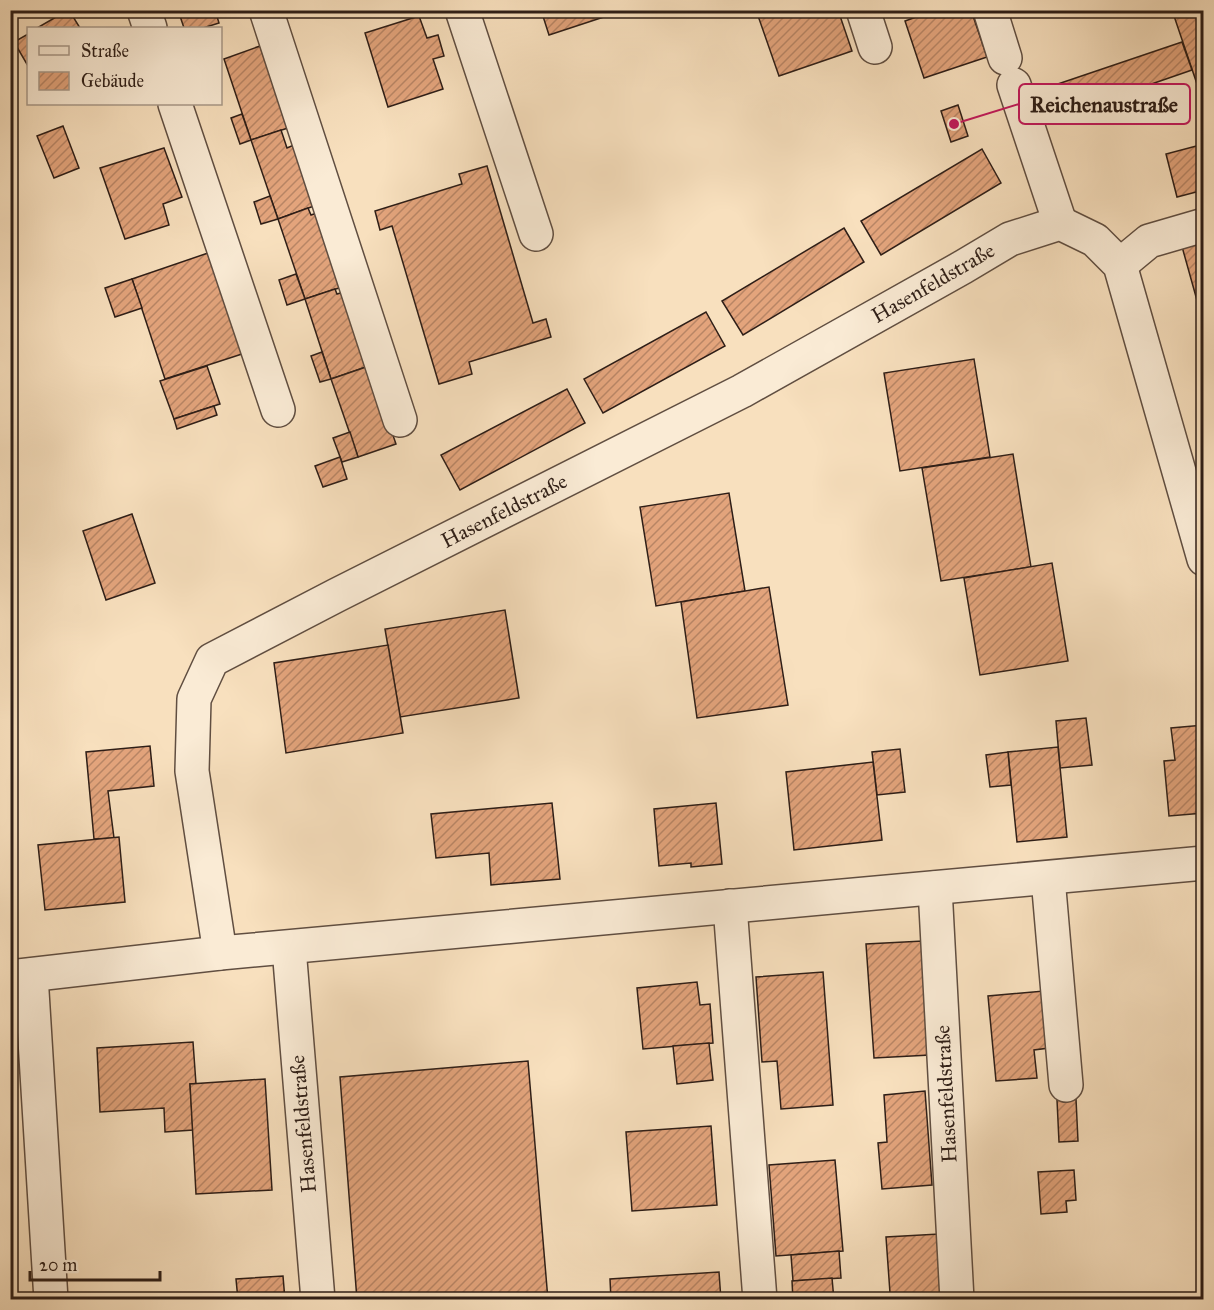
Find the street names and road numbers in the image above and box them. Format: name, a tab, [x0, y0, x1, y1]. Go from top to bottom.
street label: Hasenfeldstraße	[867, 237, 1000, 329]
street label: Hasenfeldstraße	[437, 468, 572, 554]
street label: Hasenfeldstraße	[929, 1024, 963, 1164]
street label: Hasenfeldstraße	[284, 1054, 322, 1194]

